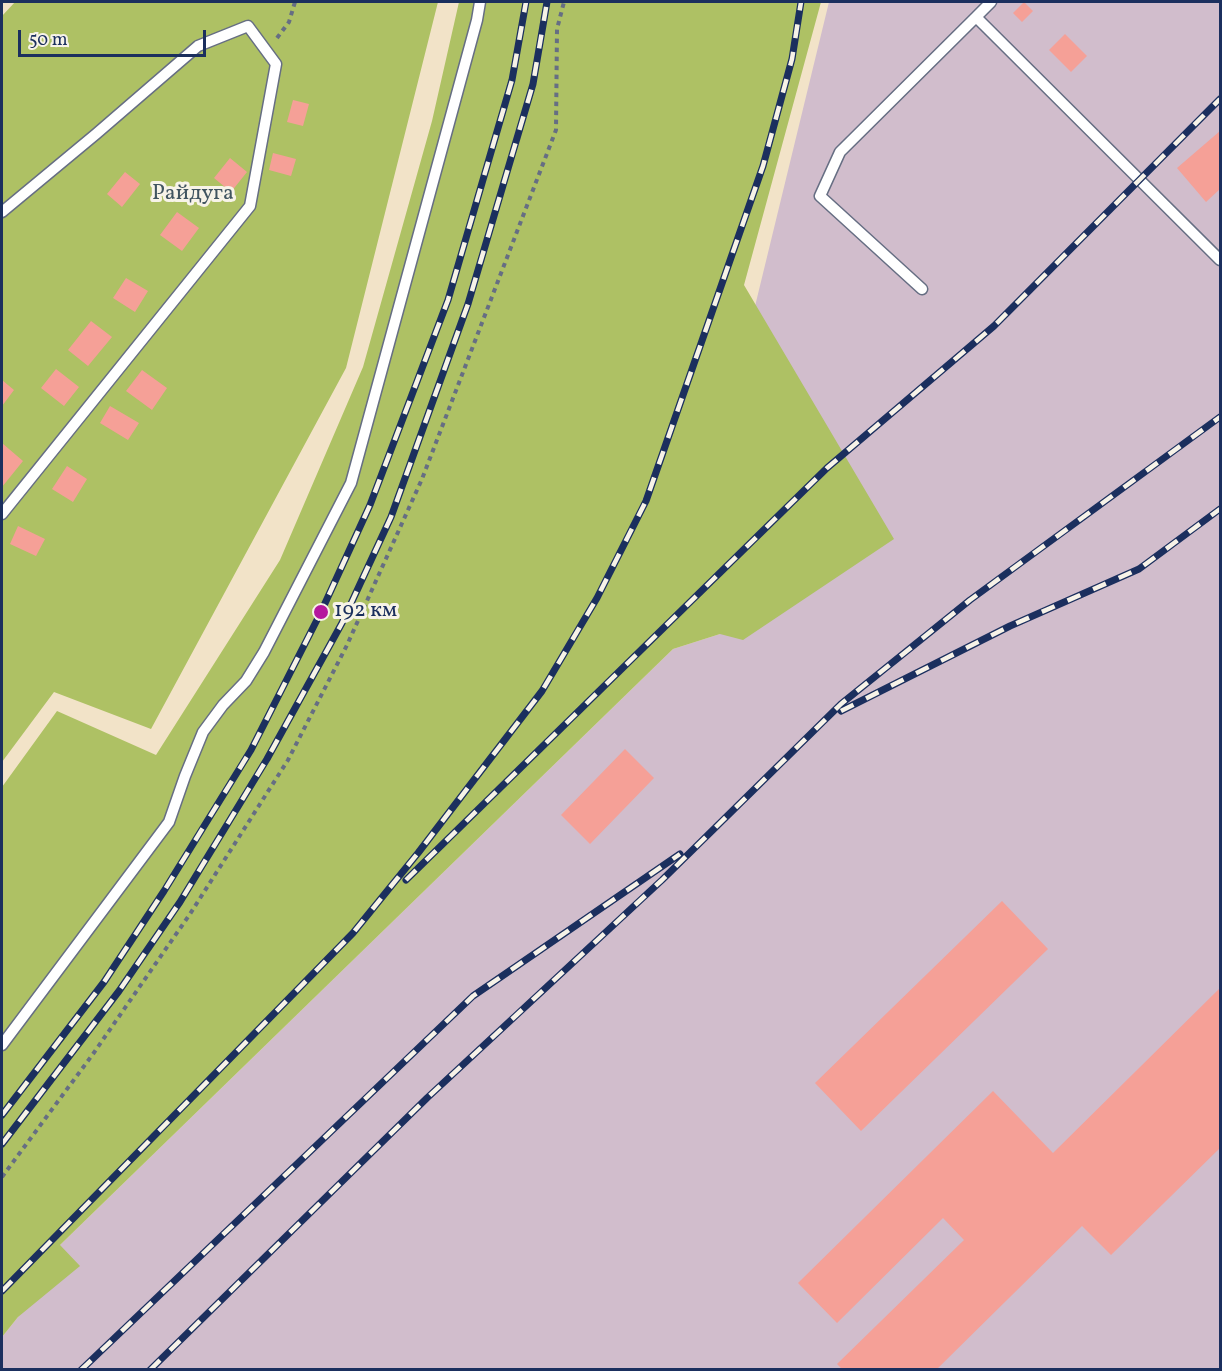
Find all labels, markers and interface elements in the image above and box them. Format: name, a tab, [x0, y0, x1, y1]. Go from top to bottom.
scale bar	[21, 18, 208, 56]
text: 50 m	[29, 28, 68, 53]
park label: Райдуга	[152, 182, 234, 208]
place label: 192 км	[334, 599, 397, 625]
marker: 192 км	[312, 603, 330, 621]

